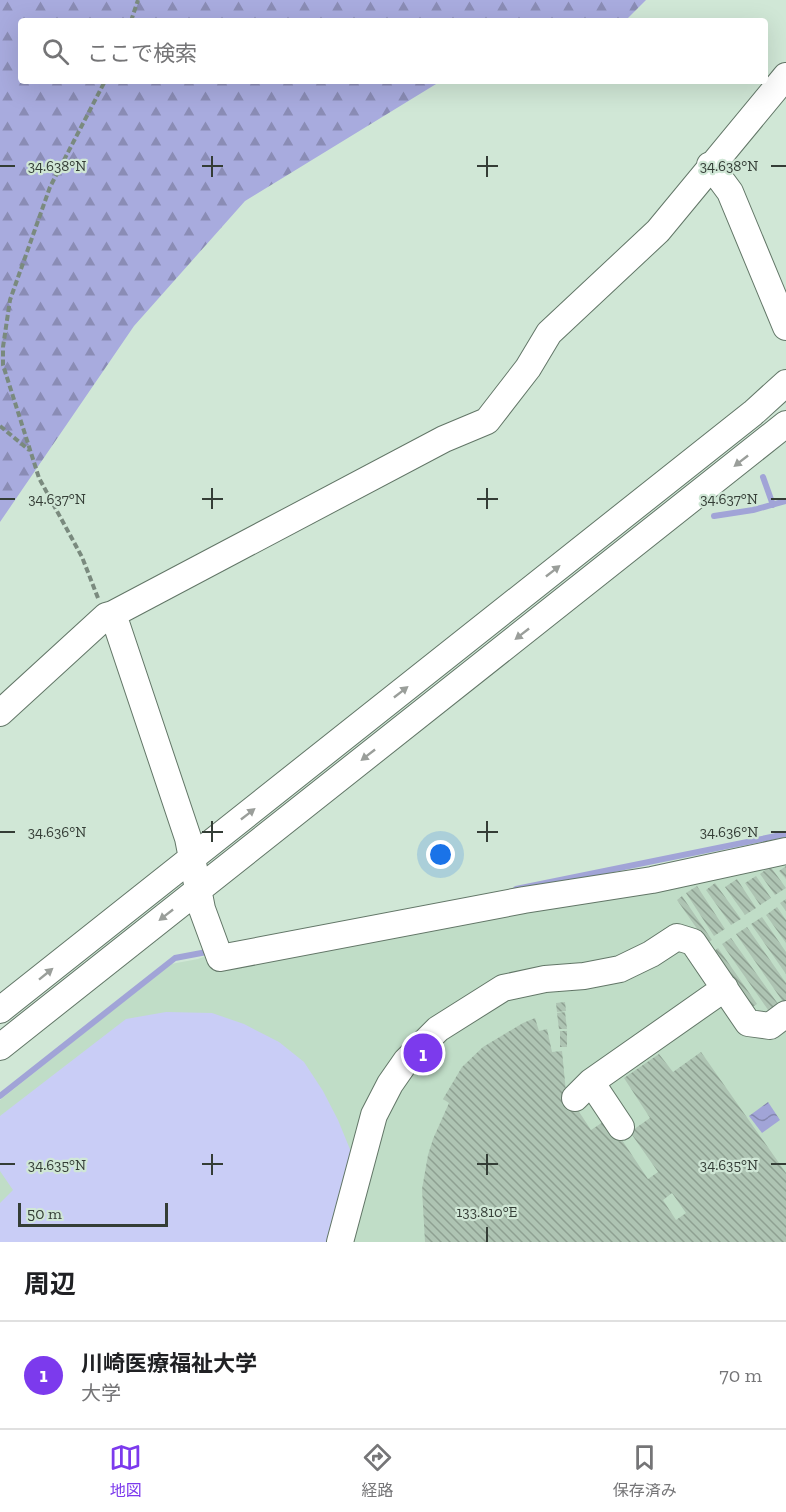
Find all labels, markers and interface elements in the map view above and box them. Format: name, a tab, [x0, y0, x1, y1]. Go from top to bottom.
search box	[18, 18, 768, 84]
icon: search	[39, 35, 72, 68]
text: ここで検索	[87, 40, 197, 67]
text: 34.638°N	[28, 157, 86, 175]
text: 34.638°N	[700, 157, 758, 175]
one-way arrow	[733, 455, 748, 467]
text: 34.637°N	[28, 490, 86, 508]
text: 34.637°N	[700, 490, 758, 508]
one-way arrow	[546, 566, 561, 578]
one-way arrow	[514, 628, 529, 640]
one-way arrow	[393, 687, 408, 699]
one-way arrow	[361, 748, 376, 760]
one-way arrow	[240, 807, 256, 820]
text: 34.636°N	[28, 823, 86, 841]
text: 34.636°N	[700, 823, 758, 841]
your location	[426, 840, 455, 869]
one-way arrow	[158, 908, 174, 921]
one-way arrow	[38, 967, 54, 980]
pin: 1	[404, 1030, 442, 1076]
text: 34.635°N	[28, 1156, 86, 1174]
text: 34.635°N	[700, 1156, 758, 1174]
scale bar	[18, 1200, 168, 1228]
text: 133.810°E	[457, 1203, 518, 1221]
text: 50 m	[27, 1204, 62, 1223]
text: 周辺	[24, 1268, 76, 1300]
text: 川崎医療福祉大学	[81, 1350, 257, 1377]
text: 1	[39, 1363, 48, 1387]
text: 70 m	[719, 1363, 762, 1387]
text: 大学	[81, 1381, 121, 1405]
tab: 地図	[109, 1441, 142, 1501]
tab: 経路	[361, 1441, 394, 1501]
tab: 保存済み	[613, 1441, 677, 1501]

